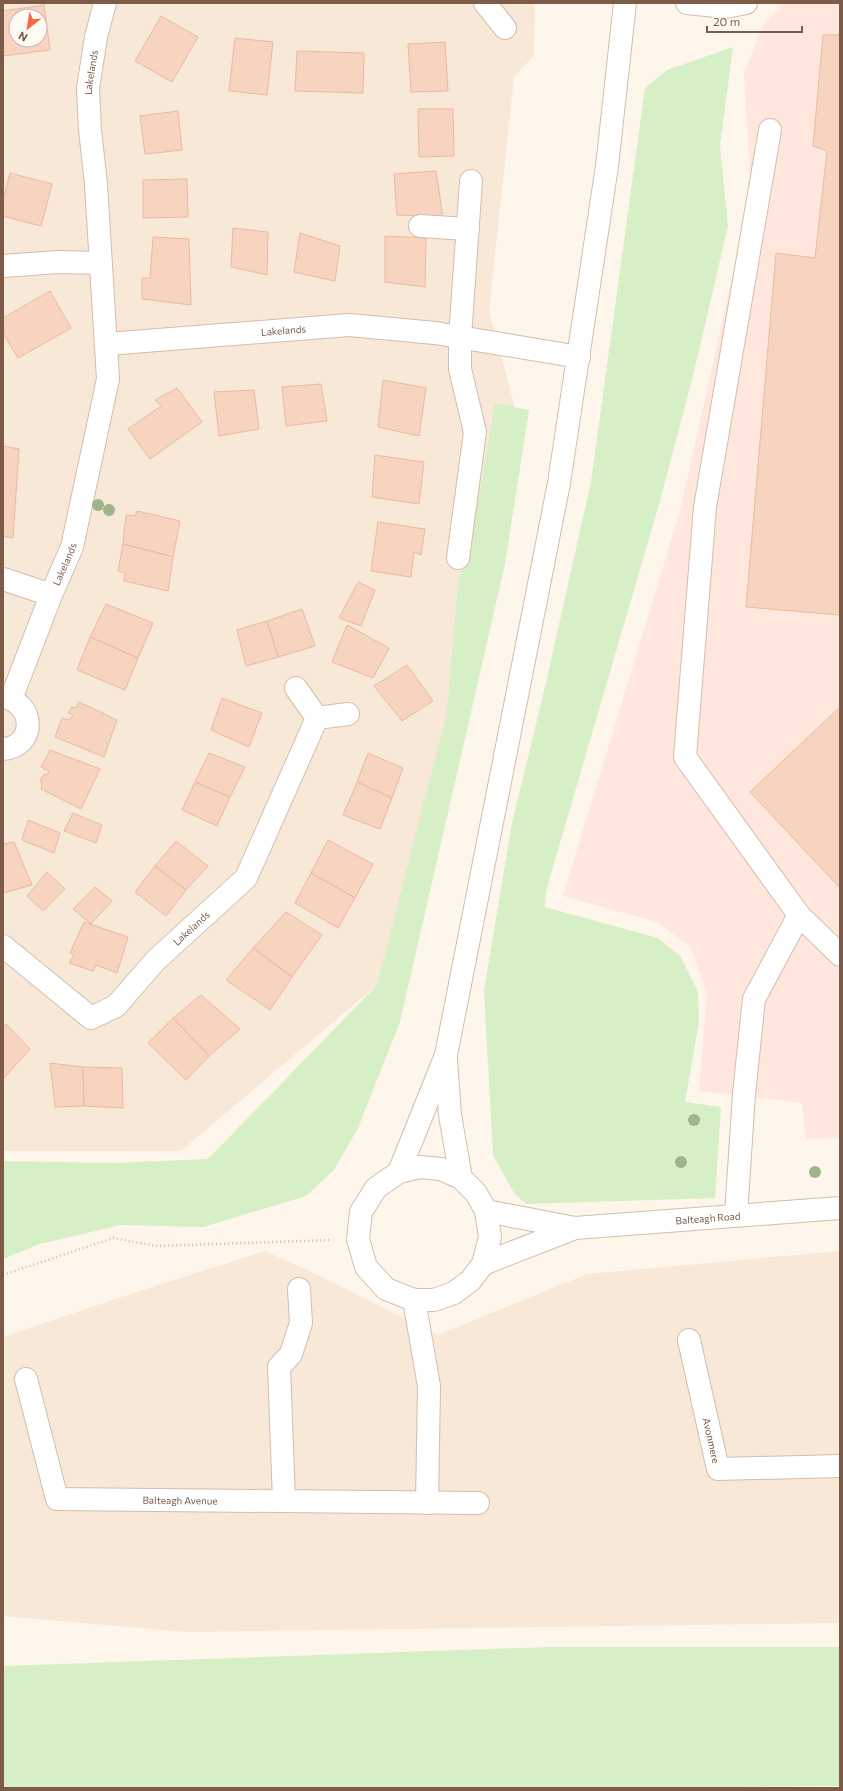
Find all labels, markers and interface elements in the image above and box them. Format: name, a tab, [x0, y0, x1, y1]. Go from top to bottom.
north arrow	[8, 8, 48, 48]
scale bar	[707, 8, 802, 34]
text: 20 m	[713, 14, 740, 28]
text: N	[16, 29, 30, 45]
street label: Lakelands	[82, 49, 100, 95]
street label: Lakelands	[260, 322, 307, 338]
street label: Lakelands	[50, 542, 79, 587]
street label: Lakelands	[170, 908, 212, 948]
street label: Balteagh Road	[675, 1210, 741, 1226]
street label: Avonmere	[701, 1417, 723, 1464]
street label: Balteagh Avenue	[142, 1494, 218, 1507]

